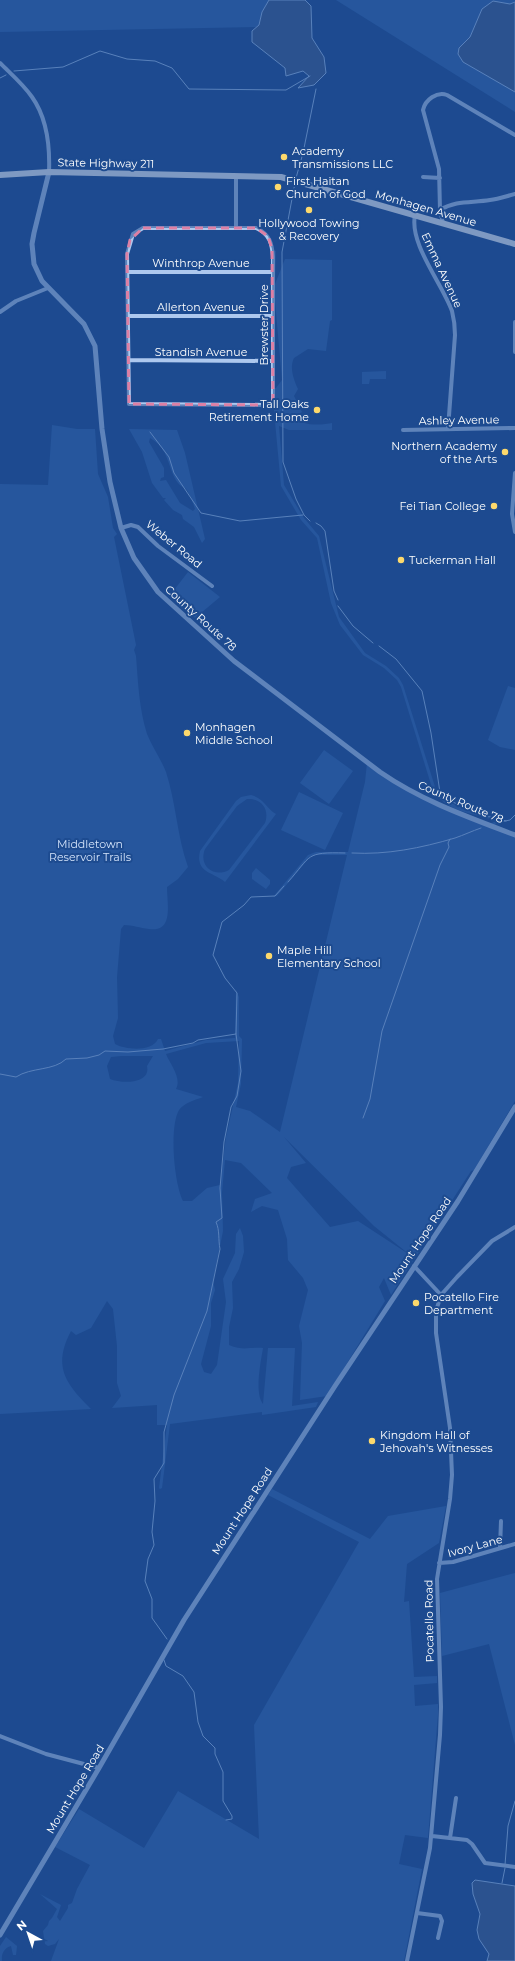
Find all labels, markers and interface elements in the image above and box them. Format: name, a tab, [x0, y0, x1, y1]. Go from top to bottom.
place label: Academy Transmissions LLC	[292, 144, 393, 171]
marker: Academy Transmissions LLC	[279, 152, 289, 162]
street label: State Highway 211	[57, 155, 155, 171]
place label: First Haitan Church of God	[286, 174, 366, 201]
marker: First Haitan Church of God	[273, 182, 283, 192]
street label: Monhagen Avenue	[374, 187, 479, 229]
marker: Hollywood Towing & Recovery	[304, 205, 314, 215]
place label: Hollywood Towing & Recovery	[258, 216, 360, 243]
street label: Emma Avenue	[418, 230, 466, 310]
street label: Winthrop Avenue	[152, 256, 250, 270]
street label: Brewster Drive	[257, 284, 271, 366]
street label: Allerton Avenue	[157, 300, 245, 314]
street label: Standish Avenue	[155, 345, 248, 359]
place label: Tall Oaks Retirement Home	[209, 397, 310, 424]
marker: Tall Oaks Retirement Home	[312, 405, 322, 415]
street label: Ashley Avenue	[419, 412, 500, 428]
place label: Northern Academy of the Arts	[391, 439, 498, 466]
marker: Northern Academy of the Arts	[500, 447, 510, 457]
place label: Fei Tian College	[399, 499, 486, 513]
marker: Fei Tian College	[489, 501, 499, 511]
street label: Weber Road	[143, 517, 205, 571]
place label: Tuckerman Hall	[409, 553, 496, 567]
marker: Tuckerman Hall	[396, 555, 406, 565]
street label: County Route 78	[162, 582, 240, 654]
place label: Monhagen Middle School	[195, 720, 273, 747]
marker: Monhagen Middle School	[182, 728, 192, 738]
street label: County Route 78	[416, 778, 506, 826]
park label: Middletown Reservoir Trails	[49, 837, 132, 864]
place label: Maple Hill Elementary School	[277, 943, 381, 970]
marker: Maple Hill Elementary School	[264, 951, 274, 961]
street label: Mount Hope Road	[386, 1194, 454, 1286]
place label: Pocatello Fire Department	[424, 1290, 499, 1317]
marker: Pocatello Fire Department	[411, 1298, 421, 1308]
place label: Kingdom Hall of Jehovah's Witnesses	[379, 1428, 493, 1455]
marker: Kingdom Hall of Jehovah's Witnesses	[367, 1436, 377, 1446]
street label: Mount Hope Road	[209, 1465, 275, 1557]
street label: Ivory Lane	[446, 1532, 504, 1560]
street label: Pocatello Road	[421, 1580, 437, 1662]
street label: Mount Hope Road	[43, 1742, 107, 1836]
north arrow	[8, 1913, 48, 1953]
text: N	[14, 1917, 29, 1934]

